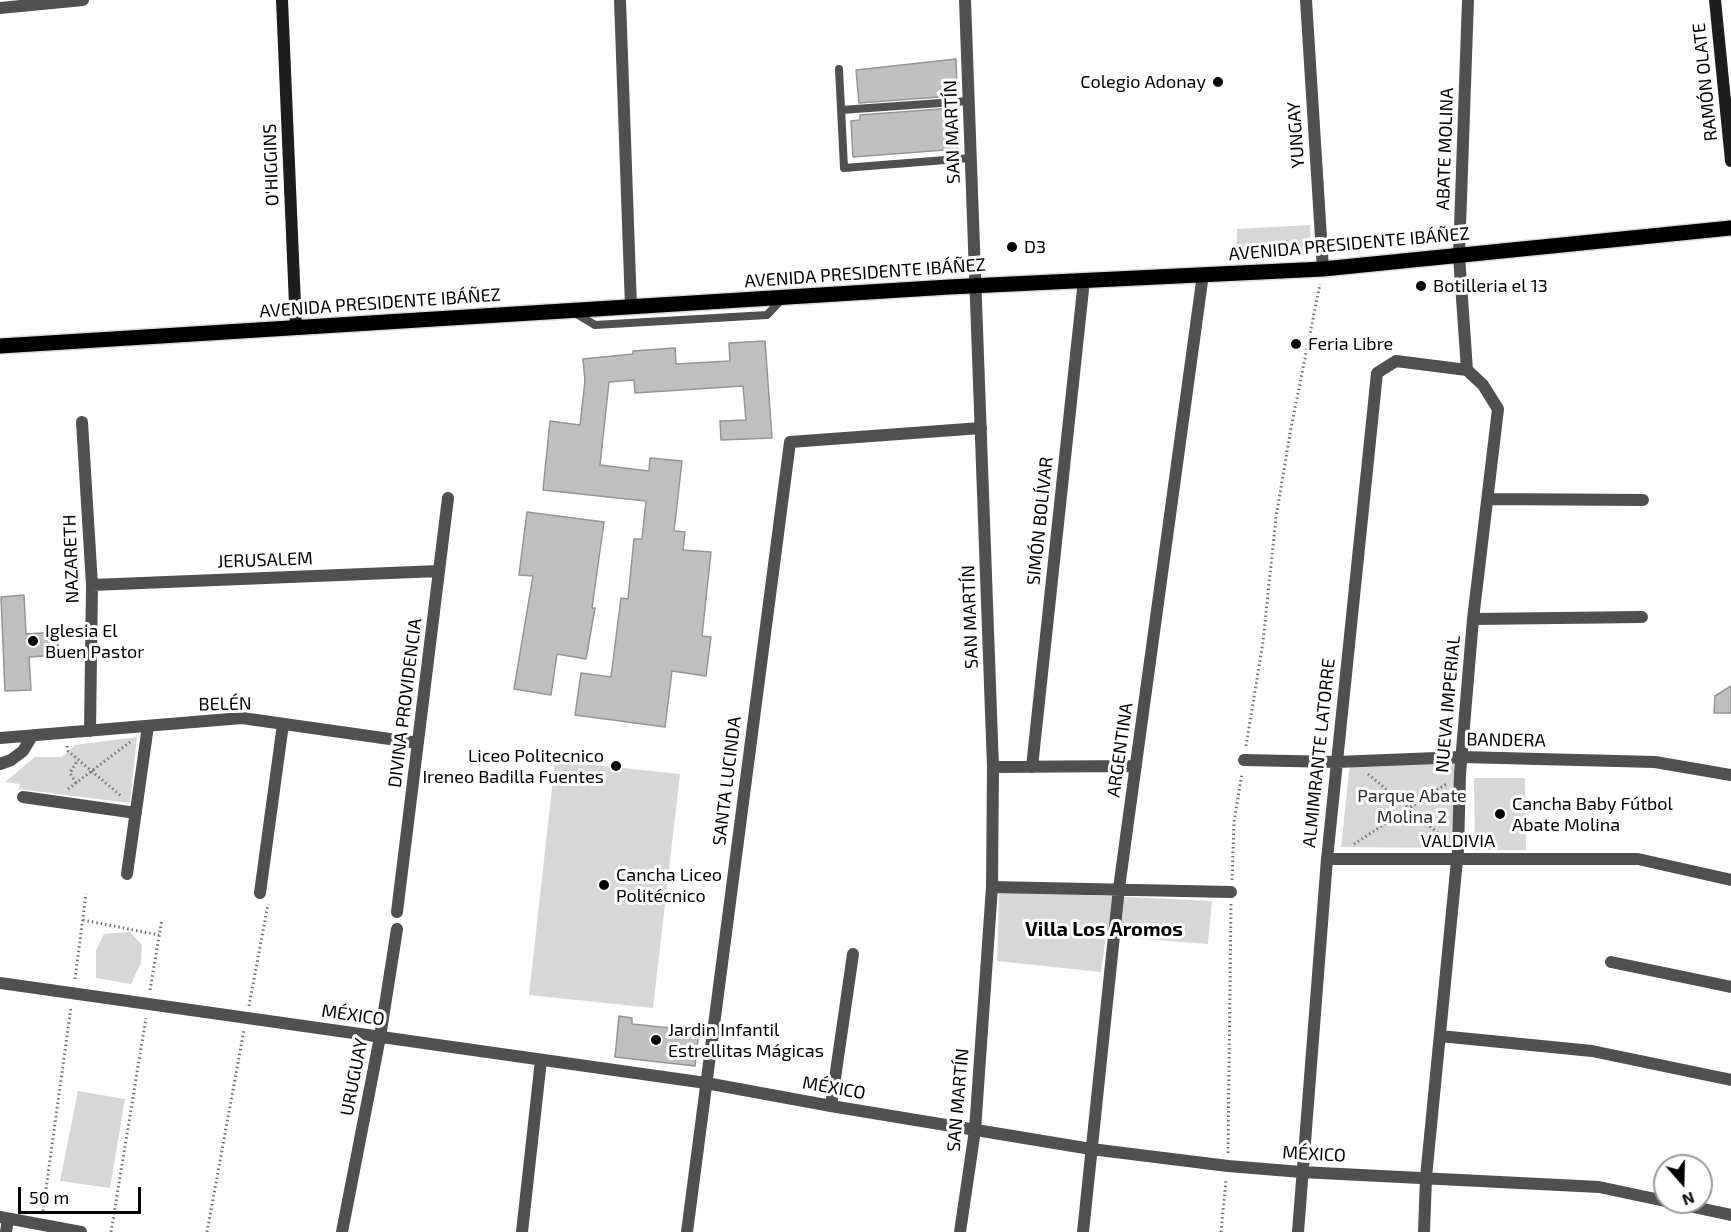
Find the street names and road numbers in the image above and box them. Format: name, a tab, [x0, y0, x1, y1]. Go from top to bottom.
street label: RAMÓN OLATE	[1688, 22, 1722, 142]
street label: SAN MARTÍN	[939, 80, 965, 184]
street label: ABATE MOLINA	[1432, 87, 1458, 211]
street label: YUNGAY	[1283, 101, 1309, 169]
street label: O'HIGGINS	[259, 123, 283, 207]
street label: AVENIDA PRESIDENTE IBÁÑEZ	[1227, 223, 1471, 265]
street label: AVENIDA PRESIDENTE IBÁÑEZ	[744, 254, 986, 292]
street label: AVENIDA PRESIDENTE IBÁÑEZ	[259, 284, 501, 322]
street label: SIMÓN BOLÍVAR	[1023, 456, 1057, 586]
street label: NAZARETH	[59, 514, 83, 604]
street label: JERUSALEM	[217, 548, 313, 572]
street label: SAN MARTÍN	[957, 565, 983, 669]
street label: DIVINA PROVIDENCIA	[384, 617, 426, 789]
street label: NUEVA IMPERIAL	[1431, 634, 1465, 774]
street label: ALMIMRANTE LATORRE	[1298, 657, 1340, 849]
street label: BELÉN	[198, 693, 252, 715]
street label: ARGENTINA	[1103, 701, 1137, 799]
street label: SANTA LUCINDA	[708, 715, 746, 847]
street label: BANDERA	[1466, 729, 1546, 751]
street label: VALDIVIA	[1421, 830, 1495, 852]
street label: MÉXICO	[320, 1000, 386, 1030]
street label: URUGUAY	[336, 1036, 372, 1118]
street label: SAN MARTÍN	[943, 1047, 973, 1153]
street label: MÉXICO	[801, 1072, 867, 1104]
street label: MÉXICO	[1282, 1142, 1346, 1166]

